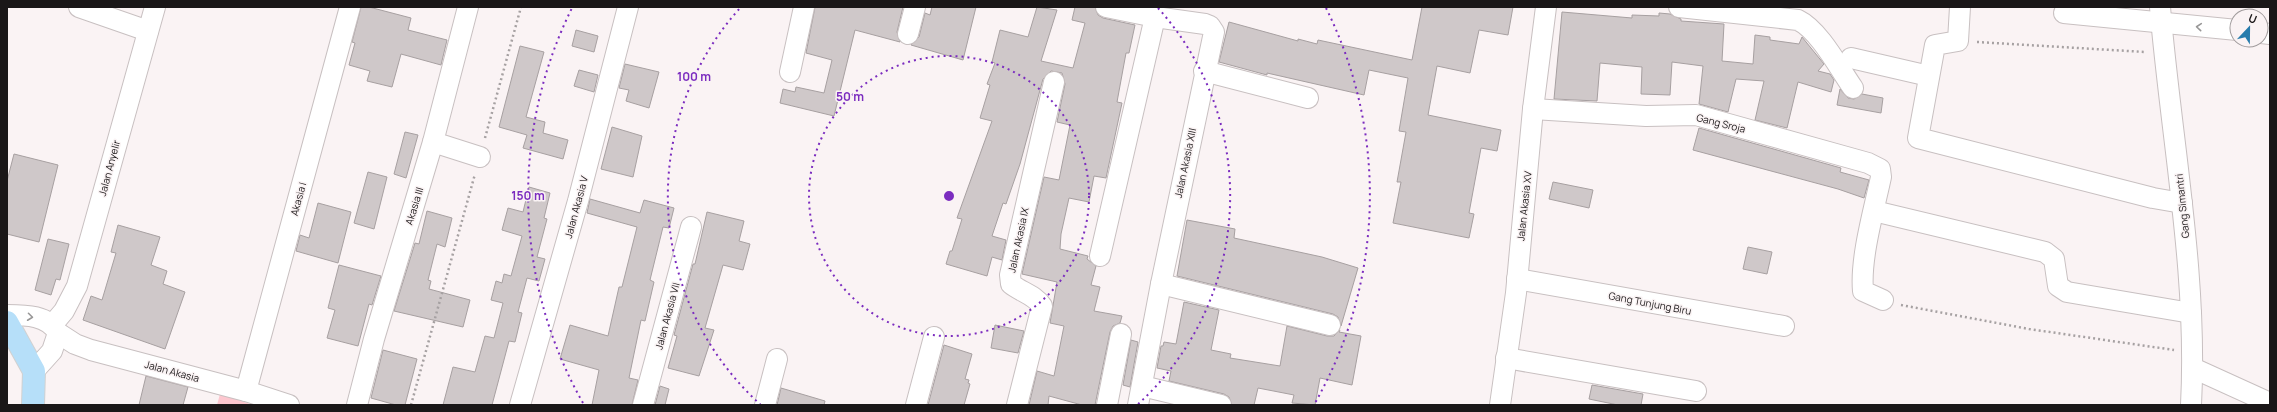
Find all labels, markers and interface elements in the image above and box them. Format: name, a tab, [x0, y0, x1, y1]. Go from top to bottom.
north arrow	[2229, 8, 2269, 48]
text: U	[2246, 10, 2259, 27]
one-way arrow	[2196, 22, 2202, 31]
text: 100 m	[677, 68, 711, 85]
text: 50 m	[836, 88, 864, 105]
street label: Gang Sroja	[1695, 110, 1747, 136]
street label: Jalan Akasia XIII	[1171, 127, 1199, 199]
street label: Jalan Anyelir	[95, 138, 123, 197]
street label: Jalan Akasia XV	[1513, 170, 1535, 242]
street label: Gang Simantri	[2172, 173, 2192, 239]
street label: Jalan Akasia V	[561, 174, 591, 240]
street label: Akasia I	[287, 181, 309, 217]
street label: Akasia III	[402, 185, 426, 227]
text: 150 m	[511, 187, 545, 204]
centre of rings	[942, 189, 956, 203]
street label: Jalan Akasia IX	[1004, 206, 1032, 274]
street label: Jalan Akasia VII	[651, 281, 683, 351]
street label: Gang Tunjung Biru	[1607, 288, 1693, 318]
one-way arrow	[27, 312, 33, 321]
street label: Jalan Akasia	[143, 357, 201, 385]

